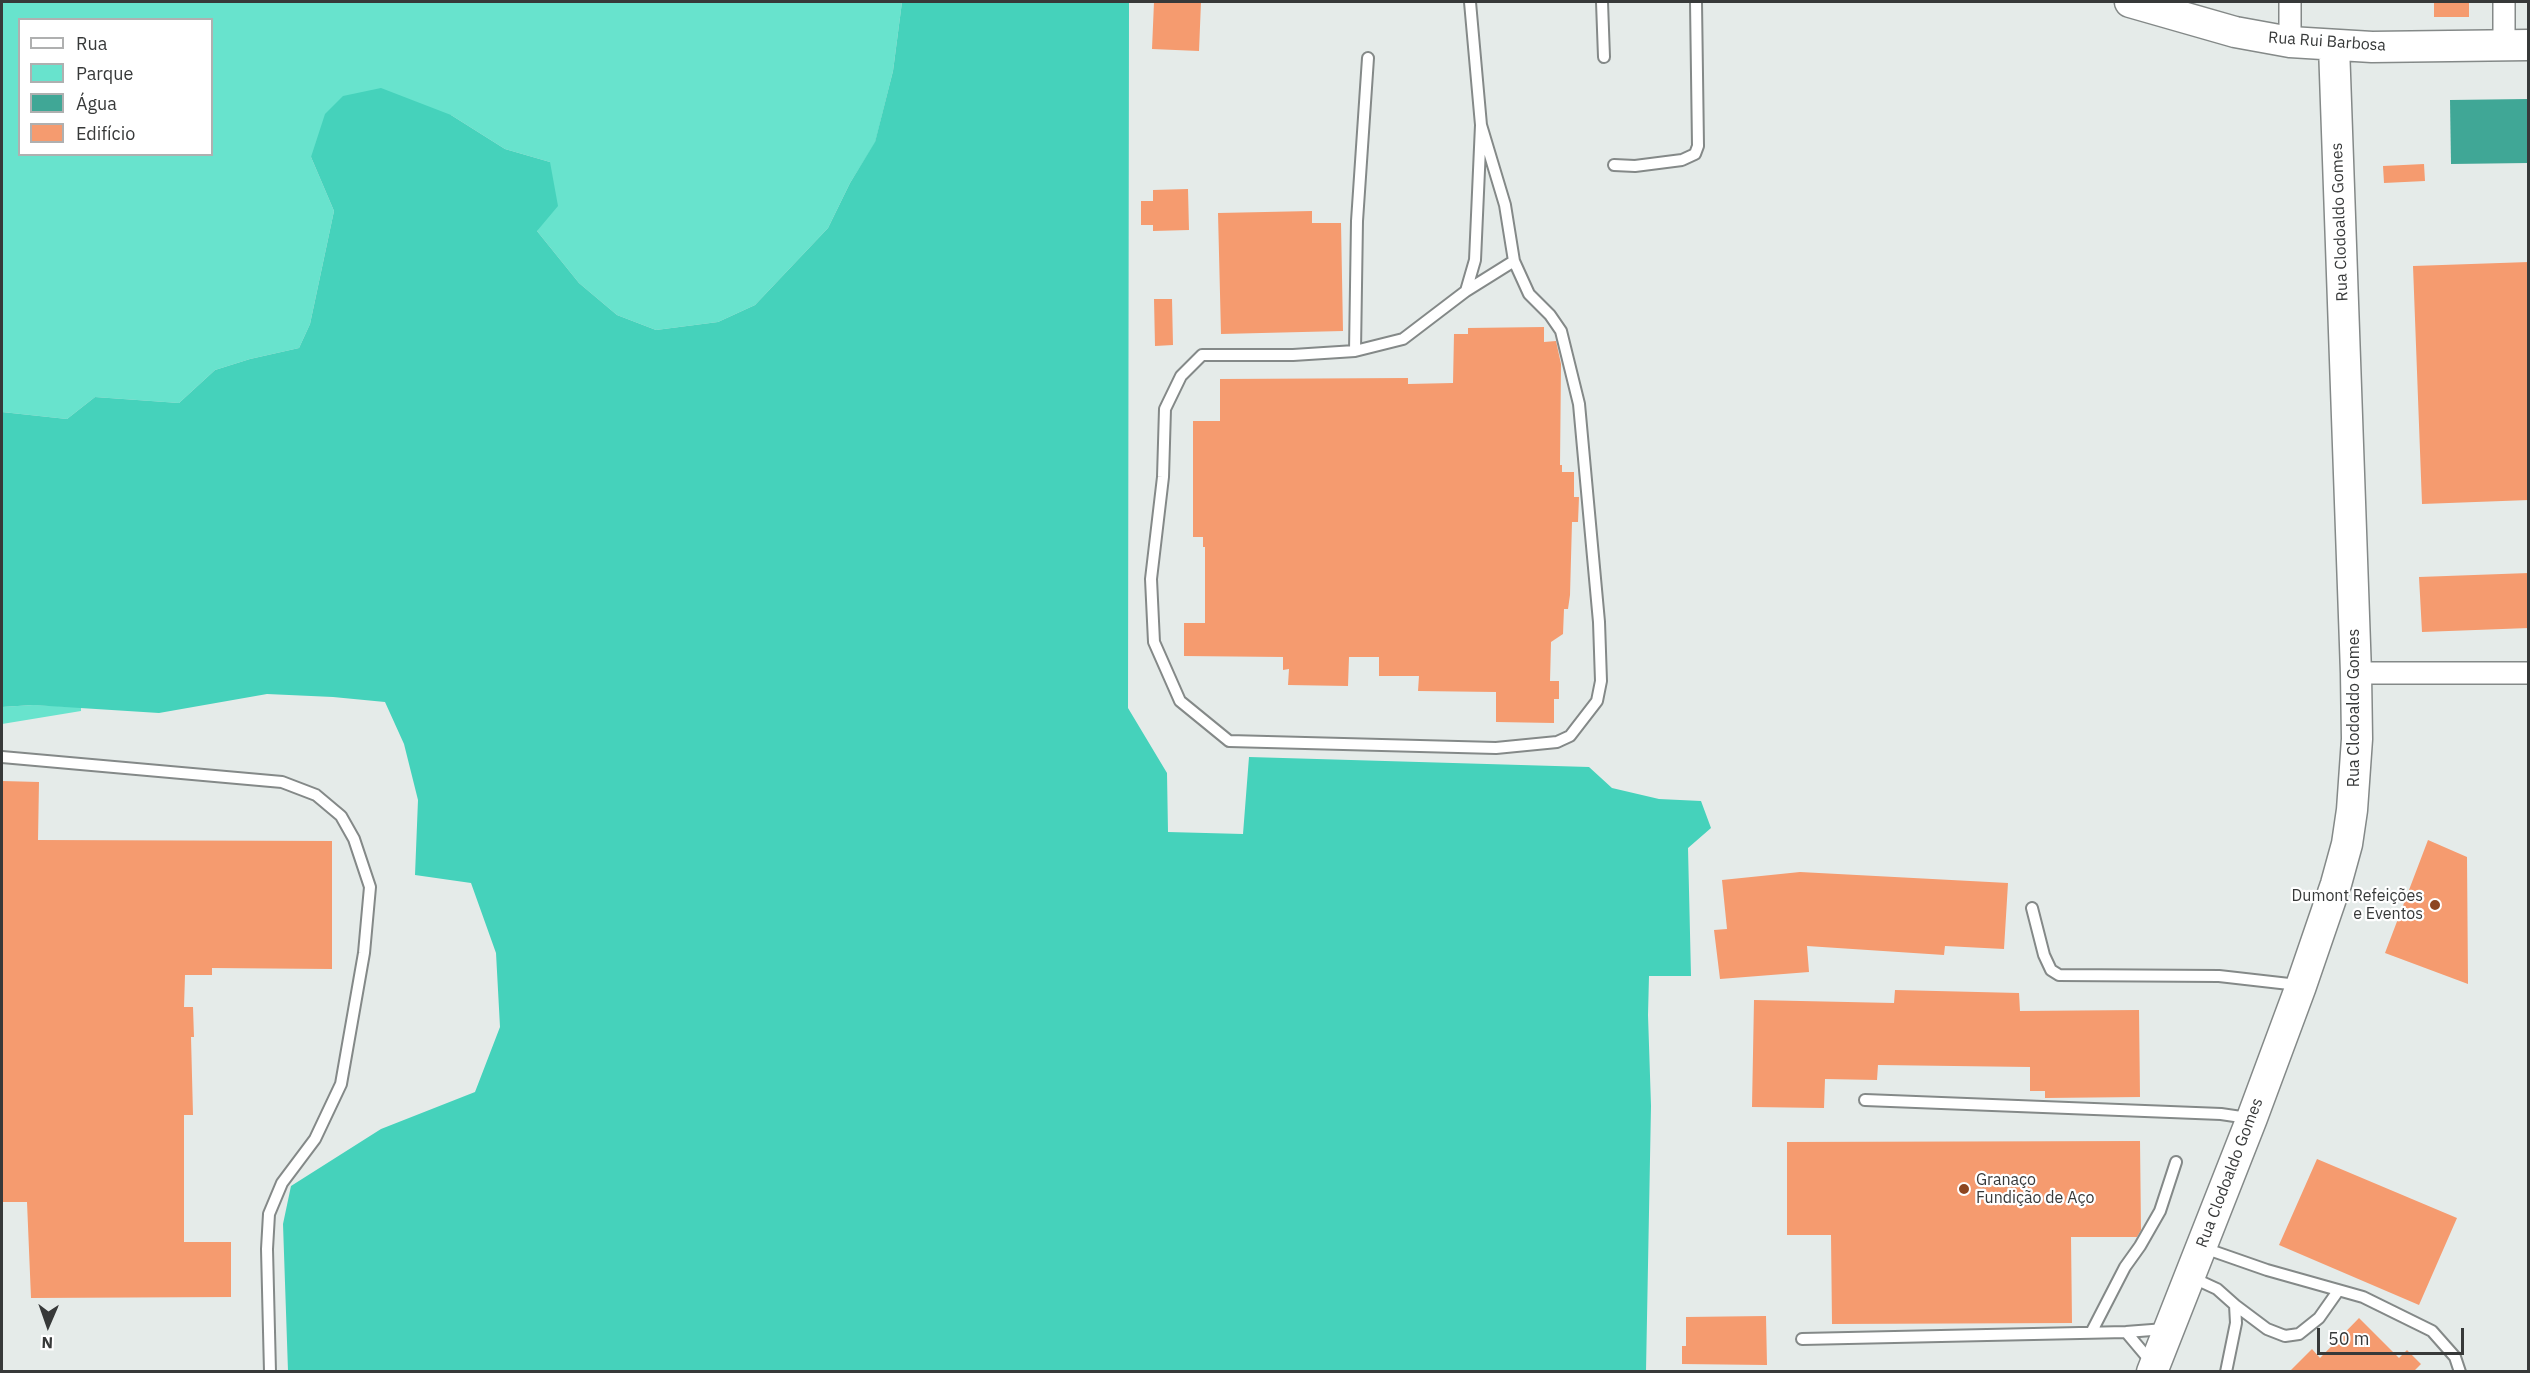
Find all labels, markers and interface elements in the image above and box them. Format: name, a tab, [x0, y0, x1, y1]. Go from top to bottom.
legend	[18, 18, 213, 156]
street label: Rua Rui Barbosa	[2267, 28, 2387, 56]
text: Rua	[76, 32, 107, 55]
text: Parque	[76, 62, 133, 85]
text: Água	[76, 92, 117, 115]
text: Edifício	[76, 122, 135, 145]
street label: Rua Clodoaldo Gomes	[2328, 142, 2352, 302]
street label: Rua Clodoaldo Gomes	[2344, 629, 2364, 787]
place label: Dumont Refeições e Eventos	[2292, 886, 2423, 924]
marker: Dumont Refeições e Eventos	[2428, 898, 2442, 912]
street label: Rua Clodoaldo Gomes	[2193, 1095, 2267, 1251]
place label: Granaço Fundição de Aço	[1976, 1170, 2094, 1208]
marker: Granaço Fundição de Aço	[1957, 1182, 1971, 1196]
north arrow	[18, 1295, 78, 1355]
scale bar	[2320, 1316, 2467, 1354]
text: 50 m	[2328, 1327, 2370, 1350]
text: N	[41, 1333, 54, 1353]

